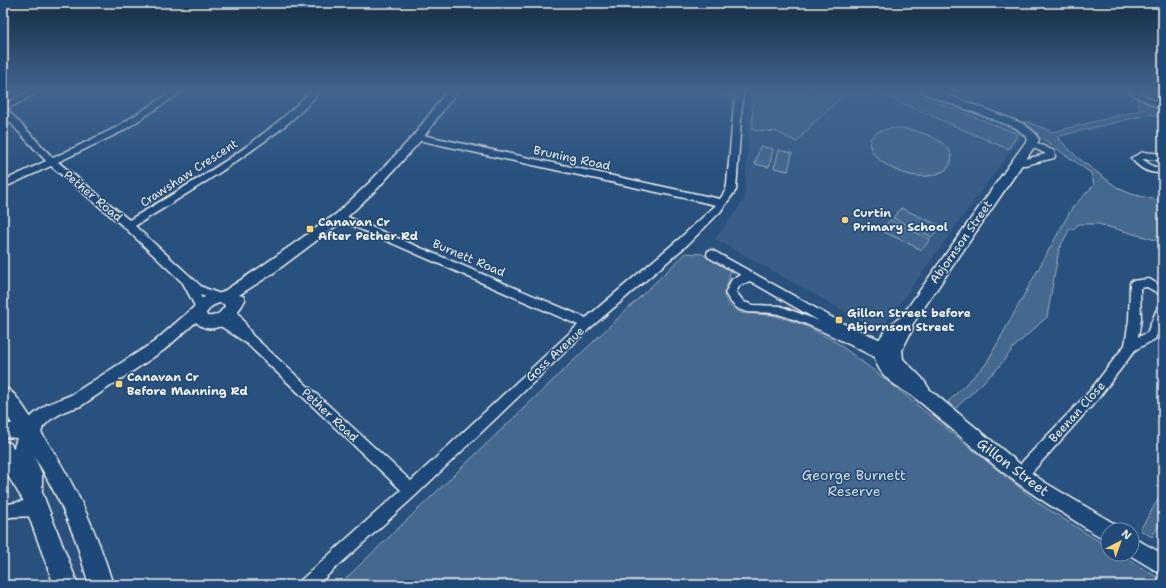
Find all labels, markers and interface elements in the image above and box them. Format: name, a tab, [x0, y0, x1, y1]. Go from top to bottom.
street label: Crawshaw Crescent	[137, 135, 241, 211]
street label: Bruning Road	[532, 142, 612, 174]
street label: Pether Road	[60, 167, 126, 226]
street label: Abjornson Street	[926, 197, 996, 287]
place label: Curtin Primary School	[853, 205, 948, 235]
place label: Canavan Cr After Pether Rd	[318, 214, 418, 244]
marker: Curtin Primary School	[840, 215, 850, 225]
marker: Canavan Cr After Pether Rd	[305, 224, 315, 234]
street label: Burnett Road	[430, 235, 508, 281]
place label: Gillon Street before Abjornson Street	[847, 305, 971, 335]
marker: Gillon Street before Abjornson Street	[834, 315, 844, 325]
street label: Goss Avenue	[522, 323, 588, 385]
place label: Canavan Cr Before Manning Rd	[127, 369, 248, 399]
street label: Beenan Close	[1045, 378, 1109, 446]
marker: Canavan Cr Before Manning Rd	[114, 379, 124, 389]
street label: Pether Road	[298, 385, 362, 446]
street label: Gillon Street	[973, 434, 1053, 500]
park label: George Burnett Reserve	[802, 466, 906, 500]
north arrow	[1100, 522, 1140, 562]
text: N	[1118, 526, 1135, 544]

